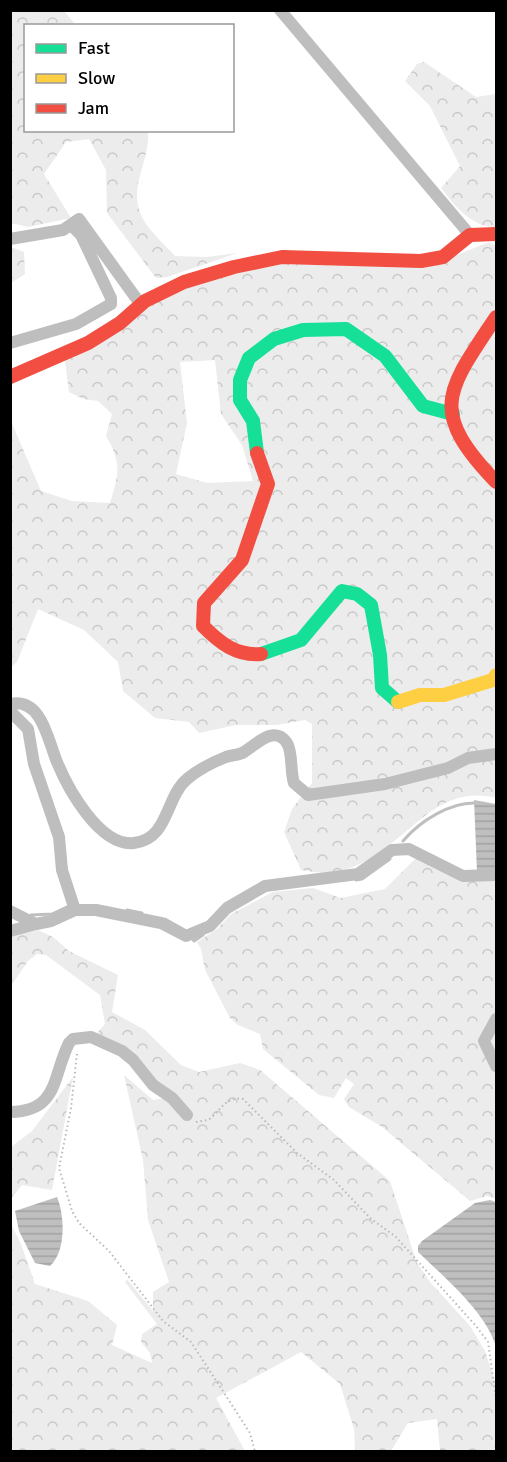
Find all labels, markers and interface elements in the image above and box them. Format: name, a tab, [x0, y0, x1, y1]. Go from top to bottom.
legend	[24, 24, 234, 132]
text: Fast	[78, 37, 110, 59]
text: Slow	[78, 67, 115, 89]
text: Jam	[78, 97, 109, 119]

